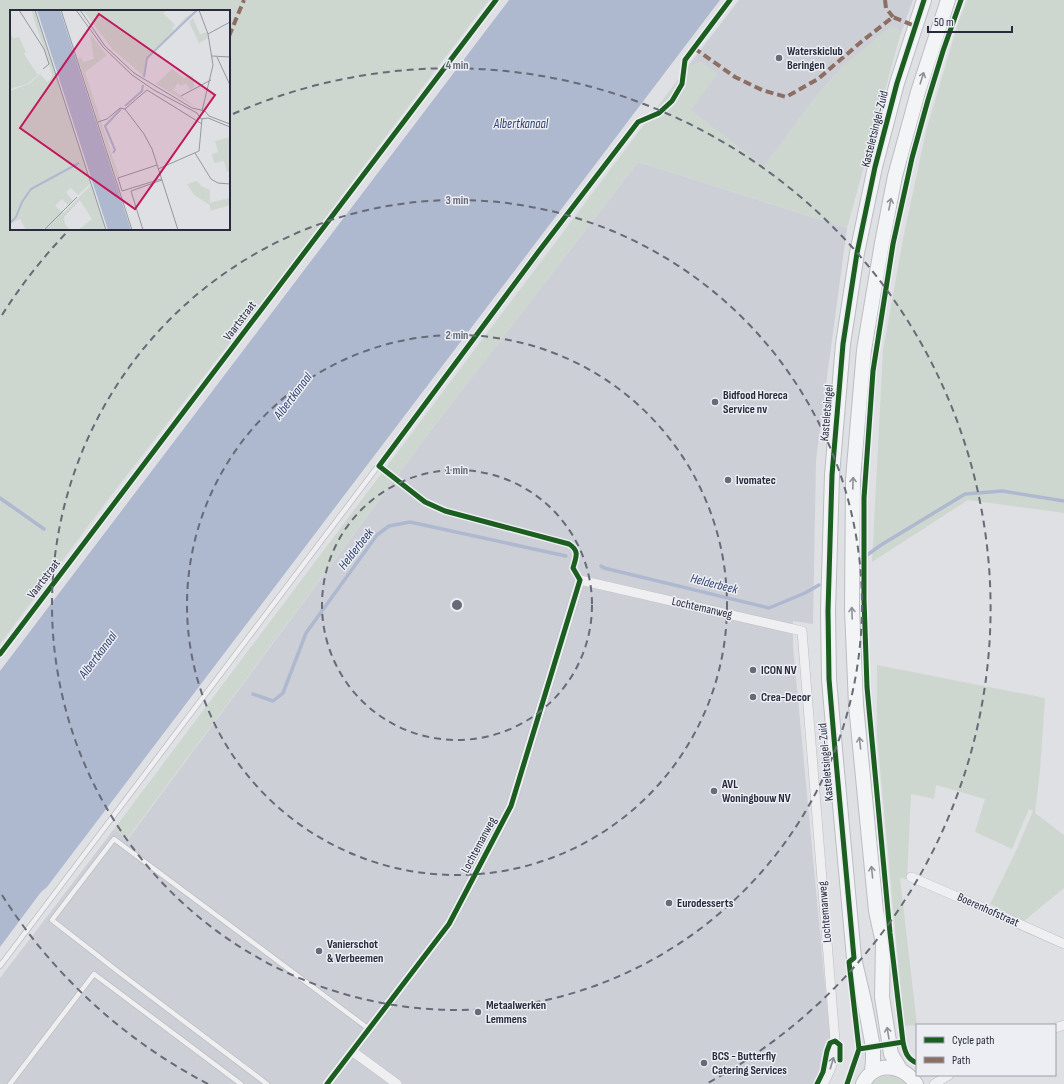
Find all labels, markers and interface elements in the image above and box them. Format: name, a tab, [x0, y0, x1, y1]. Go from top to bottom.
scale bar	[928, 8, 1012, 34]
inset map	[10, 10, 230, 230]
text: 50 m	[934, 15, 954, 30]
place label: Waterskiclub Beringen	[787, 44, 843, 73]
marker: Waterskiclub Beringen	[774, 53, 784, 63]
text: 4 min	[445, 58, 469, 73]
one-way arrow	[919, 72, 926, 85]
street label: Kasteletsingel-Zuid	[858, 89, 892, 169]
water label: Albertkanaal	[493, 116, 549, 132]
text: 3 min	[446, 193, 468, 208]
one-way arrow	[886, 198, 894, 211]
street label: Vaartstraat	[220, 298, 260, 344]
text: 2 min	[446, 328, 468, 343]
water label: Albertkanaal	[270, 369, 316, 423]
street label: Kasteletsingel	[817, 384, 837, 442]
place label: Bidfood Horeca Service nv	[723, 388, 788, 417]
marker: Bidfood Horeca Service nv	[710, 397, 720, 407]
text: 1 min	[446, 463, 468, 478]
place label: Ivomatec	[736, 473, 776, 488]
marker: Ivomatec	[723, 475, 733, 485]
one-way arrow	[849, 477, 857, 490]
water label: Helderbeek	[335, 524, 378, 573]
street label: Vaartstraat	[24, 556, 64, 602]
water label: Helderbeek	[689, 570, 740, 598]
street label: Lochtemanweg	[670, 594, 734, 622]
centre of rings	[450, 598, 464, 612]
one-way arrow	[848, 607, 856, 620]
water label: Albertkanaal	[75, 628, 121, 682]
place label: ICON NV	[761, 663, 797, 678]
marker: ICON NV	[748, 665, 758, 675]
place label: Crea-Decor	[761, 690, 811, 705]
marker: Crea-Decor	[748, 692, 758, 702]
street label: Kasteletsingel-Zuid	[815, 722, 837, 802]
one-way arrow	[856, 737, 864, 750]
place label: AVL Woningbouw NV	[721, 777, 791, 806]
marker: AVL Woningbouw NV	[709, 786, 719, 796]
street label: Lochtemanweg	[458, 814, 500, 876]
one-way arrow	[869, 866, 876, 879]
street label: Lochtemanweg	[815, 881, 835, 943]
street label: Boerenhofstraat	[955, 890, 1022, 930]
place label: Eurodesserts	[677, 896, 734, 911]
marker: Eurodesserts	[664, 898, 674, 908]
place label: Vanierschot & Verbeemen	[327, 937, 383, 966]
marker: Vanierschot & Verbeemen	[314, 946, 324, 956]
place label: Metaalwerken Lemmens	[486, 998, 546, 1027]
marker: Metaalwerken Lemmens	[473, 1007, 483, 1017]
legend	[916, 1024, 1056, 1076]
one-way arrow	[884, 1027, 892, 1040]
text: Cycle path	[952, 1033, 994, 1048]
place label: BCS - Butterfly Catering Services	[712, 1049, 787, 1078]
text: Path	[952, 1053, 970, 1068]
one-way arrow	[829, 1057, 836, 1070]
marker: BCS - Butterfly Catering Services	[699, 1058, 709, 1068]

